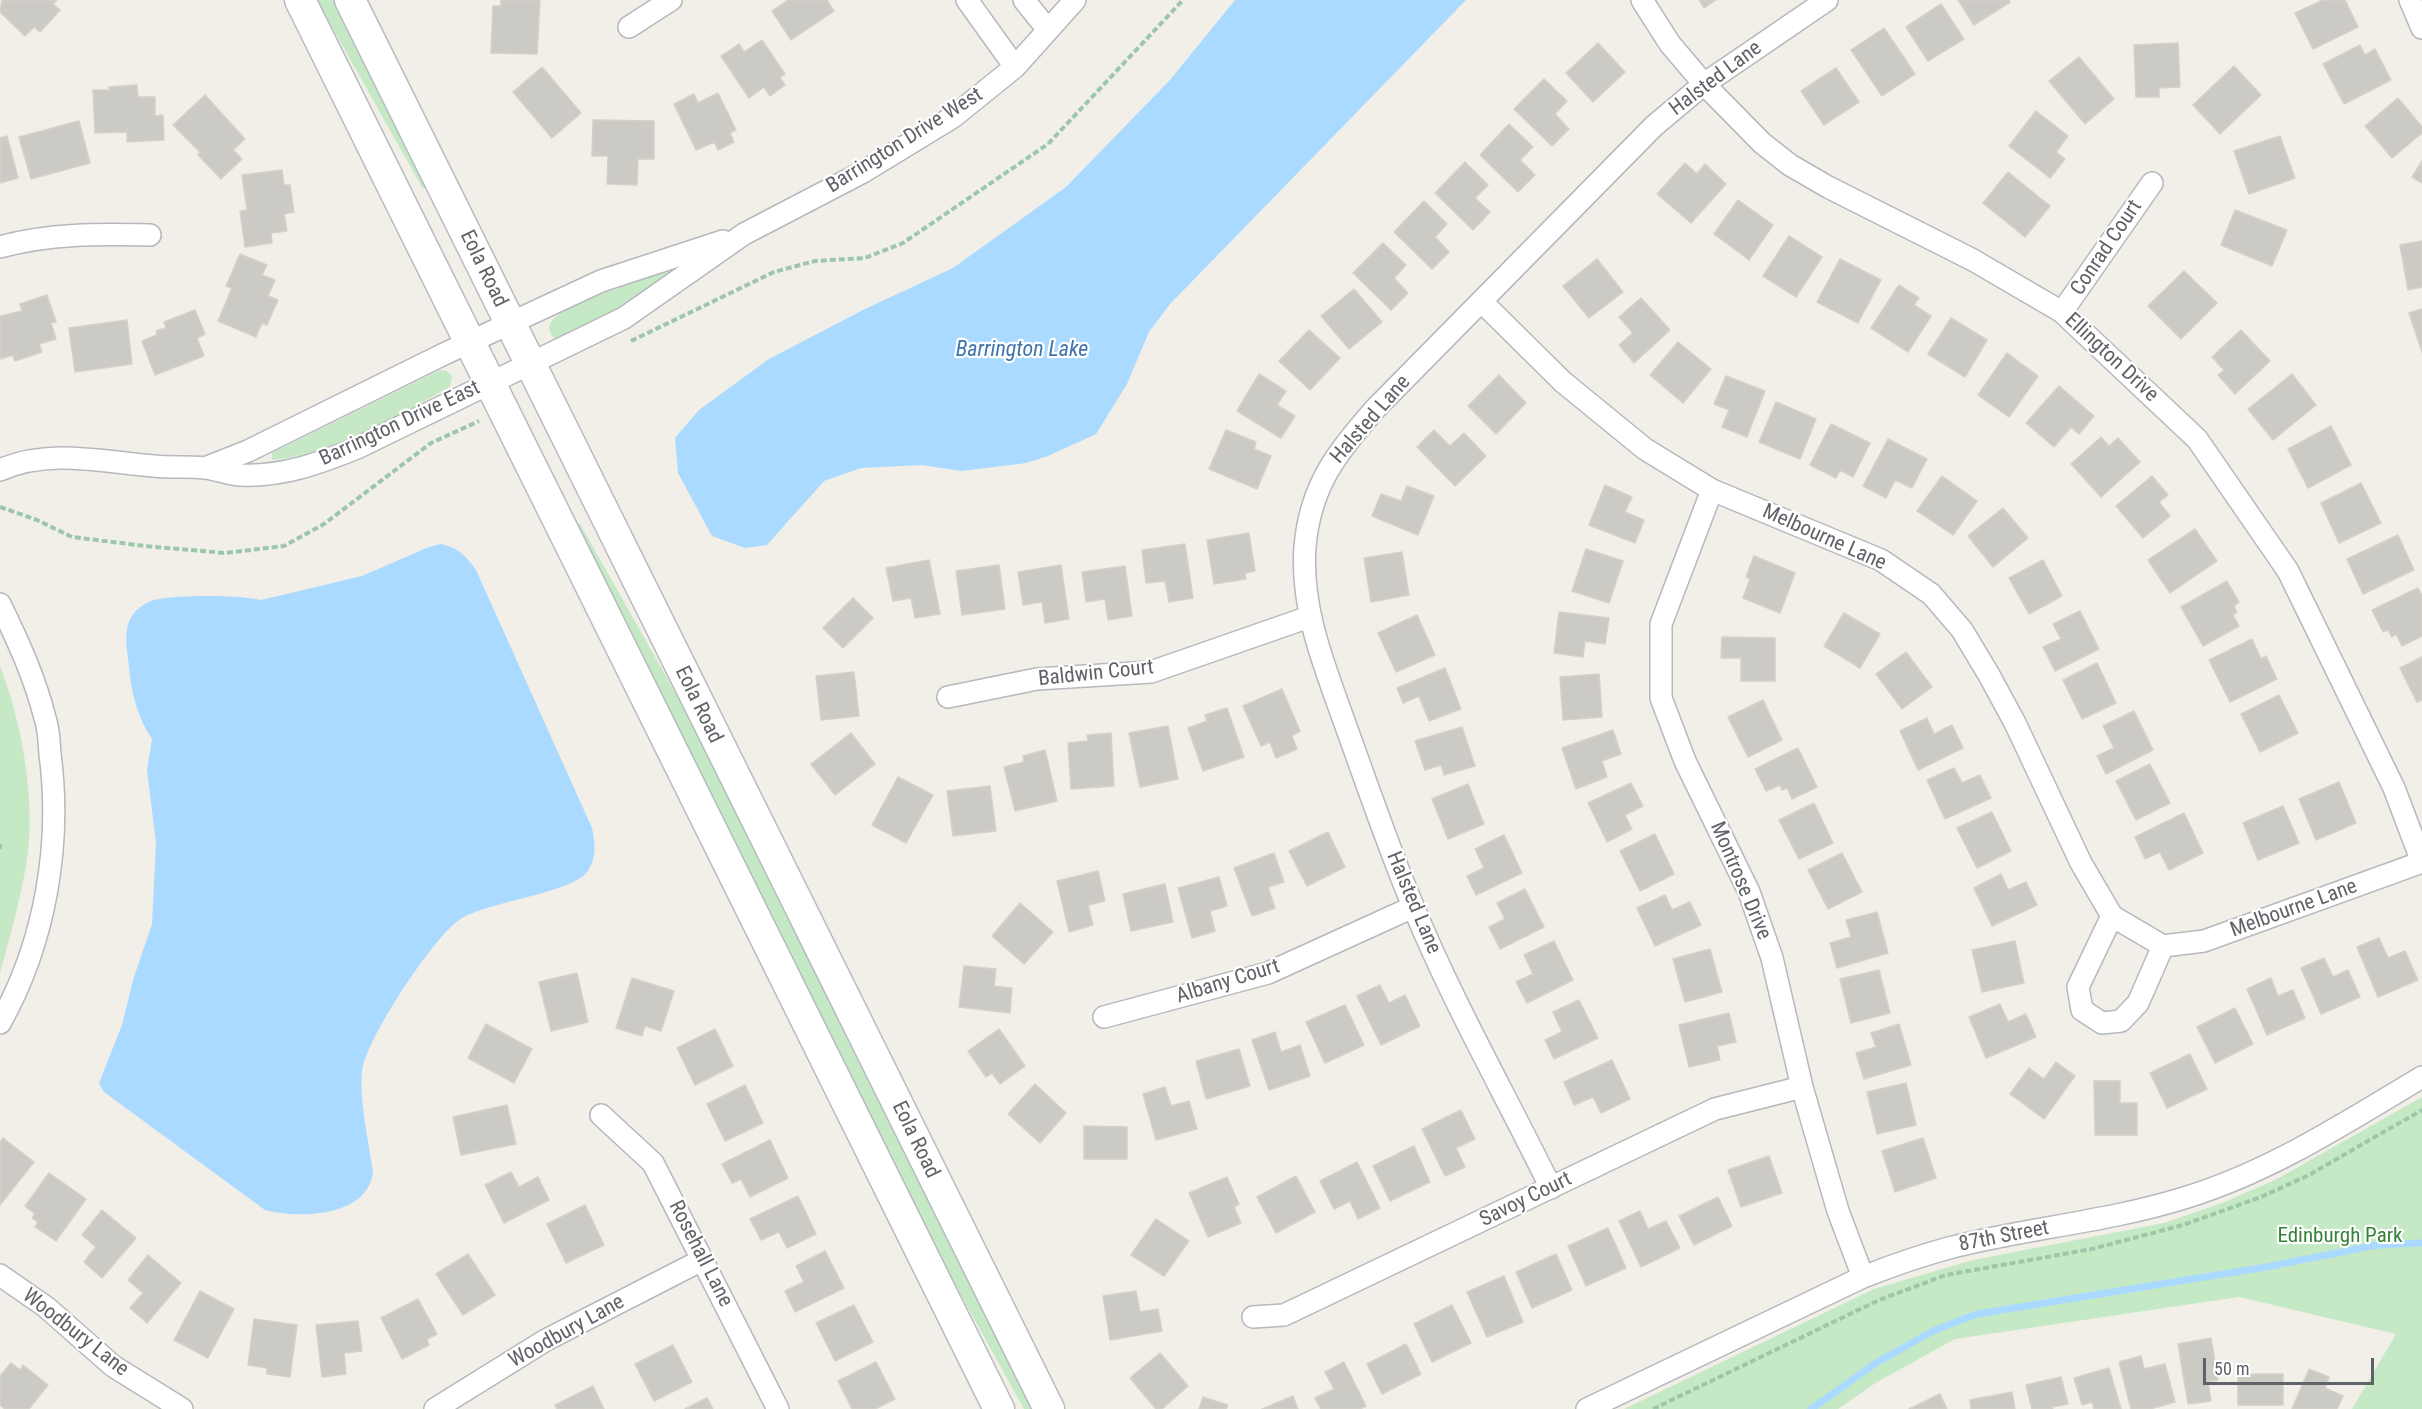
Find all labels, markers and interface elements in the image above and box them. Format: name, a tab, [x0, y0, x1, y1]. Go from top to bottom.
street label: Halsted Lane	[1665, 36, 1767, 122]
street label: Barrington Drive West	[822, 83, 988, 199]
street label: Conrad Court	[2066, 196, 2148, 300]
street label: Eola Road	[454, 226, 512, 312]
street label: Ellington Drive	[2059, 308, 2163, 408]
water label: Barrington Lake	[956, 337, 1088, 363]
street label: Halsted Lane	[1326, 371, 1416, 469]
street label: Barrington Drive East	[316, 376, 484, 472]
street label: Melbourne Lane	[1758, 499, 1890, 577]
street label: Baldwin Court	[1037, 655, 1155, 693]
street label: Eola Road	[669, 662, 727, 748]
street label: Montrose Drive	[1704, 818, 1776, 944]
street label: Halsted Lane	[1380, 848, 1446, 958]
street label: Melbourne Lane	[2227, 874, 2361, 944]
street label: Albany Court	[1173, 954, 1283, 1010]
street label: Eola Road	[886, 1097, 944, 1183]
street label: Savoy Court	[1476, 1167, 1576, 1233]
street label: Rosehall Lane	[662, 1197, 738, 1311]
street label: 87th Street	[1957, 1216, 2051, 1258]
park label: Edinburgh Park	[2277, 1224, 2403, 1250]
street label: Woodbury Lane	[17, 1284, 133, 1382]
street label: Woodbury Lane	[505, 1290, 629, 1374]
scale bar	[2206, 1346, 2377, 1384]
text: 50 m	[2214, 1358, 2249, 1379]

